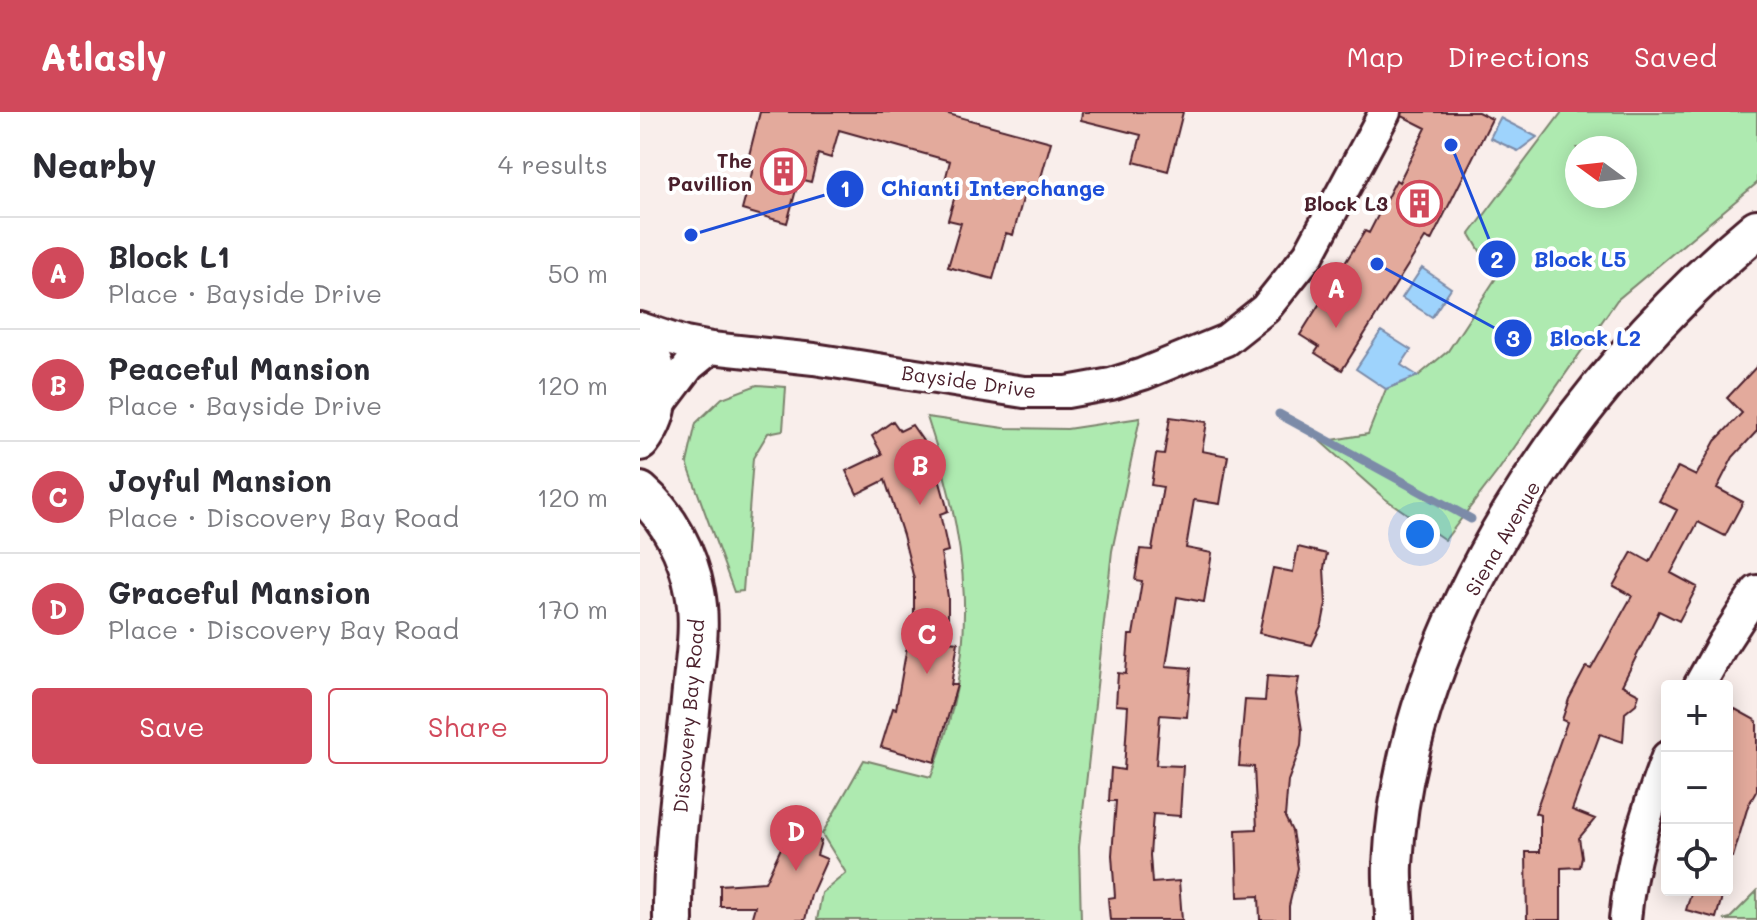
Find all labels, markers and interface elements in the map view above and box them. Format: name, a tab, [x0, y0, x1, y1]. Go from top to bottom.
text: Atlasly	[40, 31, 167, 81]
text: Map	[1347, 38, 1404, 74]
text: Directions	[1448, 38, 1590, 74]
text: Saved	[1634, 38, 1717, 74]
north arrow	[1565, 136, 1637, 208]
text: Nearby	[32, 142, 157, 187]
text: 4 results	[498, 147, 608, 181]
place label: The Pavillion	[667, 147, 752, 196]
building icon: The Pavillion	[759, 148, 807, 196]
callout: Chianti Interchange	[825, 166, 1121, 212]
text: 1	[840, 172, 850, 203]
text: Chianti Interchange	[881, 173, 1105, 202]
building icon: Block L3	[1395, 179, 1443, 227]
place label: Block L3	[1303, 190, 1388, 216]
text: Block L1	[108, 236, 230, 276]
callout: Block L5	[1477, 236, 1642, 282]
text: 2	[1490, 243, 1504, 274]
text: Block L5	[1534, 244, 1626, 273]
text: A	[49, 256, 67, 290]
text: 50 m	[548, 256, 608, 290]
pin: A	[1310, 262, 1362, 328]
text: Place · Bayside Drive	[108, 276, 382, 310]
callout: Block L2	[1493, 315, 1657, 361]
text: 3	[1506, 322, 1520, 353]
text: Block L2	[1549, 323, 1641, 352]
text: Peaceful Mansion	[108, 348, 370, 388]
street label: Bayside Drive	[900, 359, 1038, 403]
text: B	[49, 368, 67, 402]
text: 120 m	[537, 368, 608, 402]
text: Place · Bayside Drive	[108, 388, 382, 422]
pin: B	[894, 439, 946, 505]
text: Joyful Mansion	[108, 460, 332, 500]
street label: Siena Avenue	[1459, 476, 1545, 600]
text: C	[48, 480, 68, 514]
text: 120 m	[537, 480, 608, 514]
text: Place · Discovery Bay Road	[108, 500, 459, 534]
your location	[1400, 514, 1440, 554]
text: Graceful Mansion	[108, 572, 371, 612]
text: D	[49, 592, 67, 626]
text: 170 m	[537, 592, 608, 626]
pin: C	[901, 608, 953, 674]
text: Place · Discovery Bay Road	[108, 612, 459, 646]
street label: Discovery Bay Road	[667, 618, 709, 814]
map controls	[1661, 680, 1733, 896]
button: +	[1661, 680, 1733, 752]
button: Save	[32, 688, 312, 764]
button: Share	[328, 688, 608, 764]
button: −	[1661, 752, 1733, 824]
pin: D	[770, 805, 822, 871]
button: locate	[1661, 824, 1733, 896]

